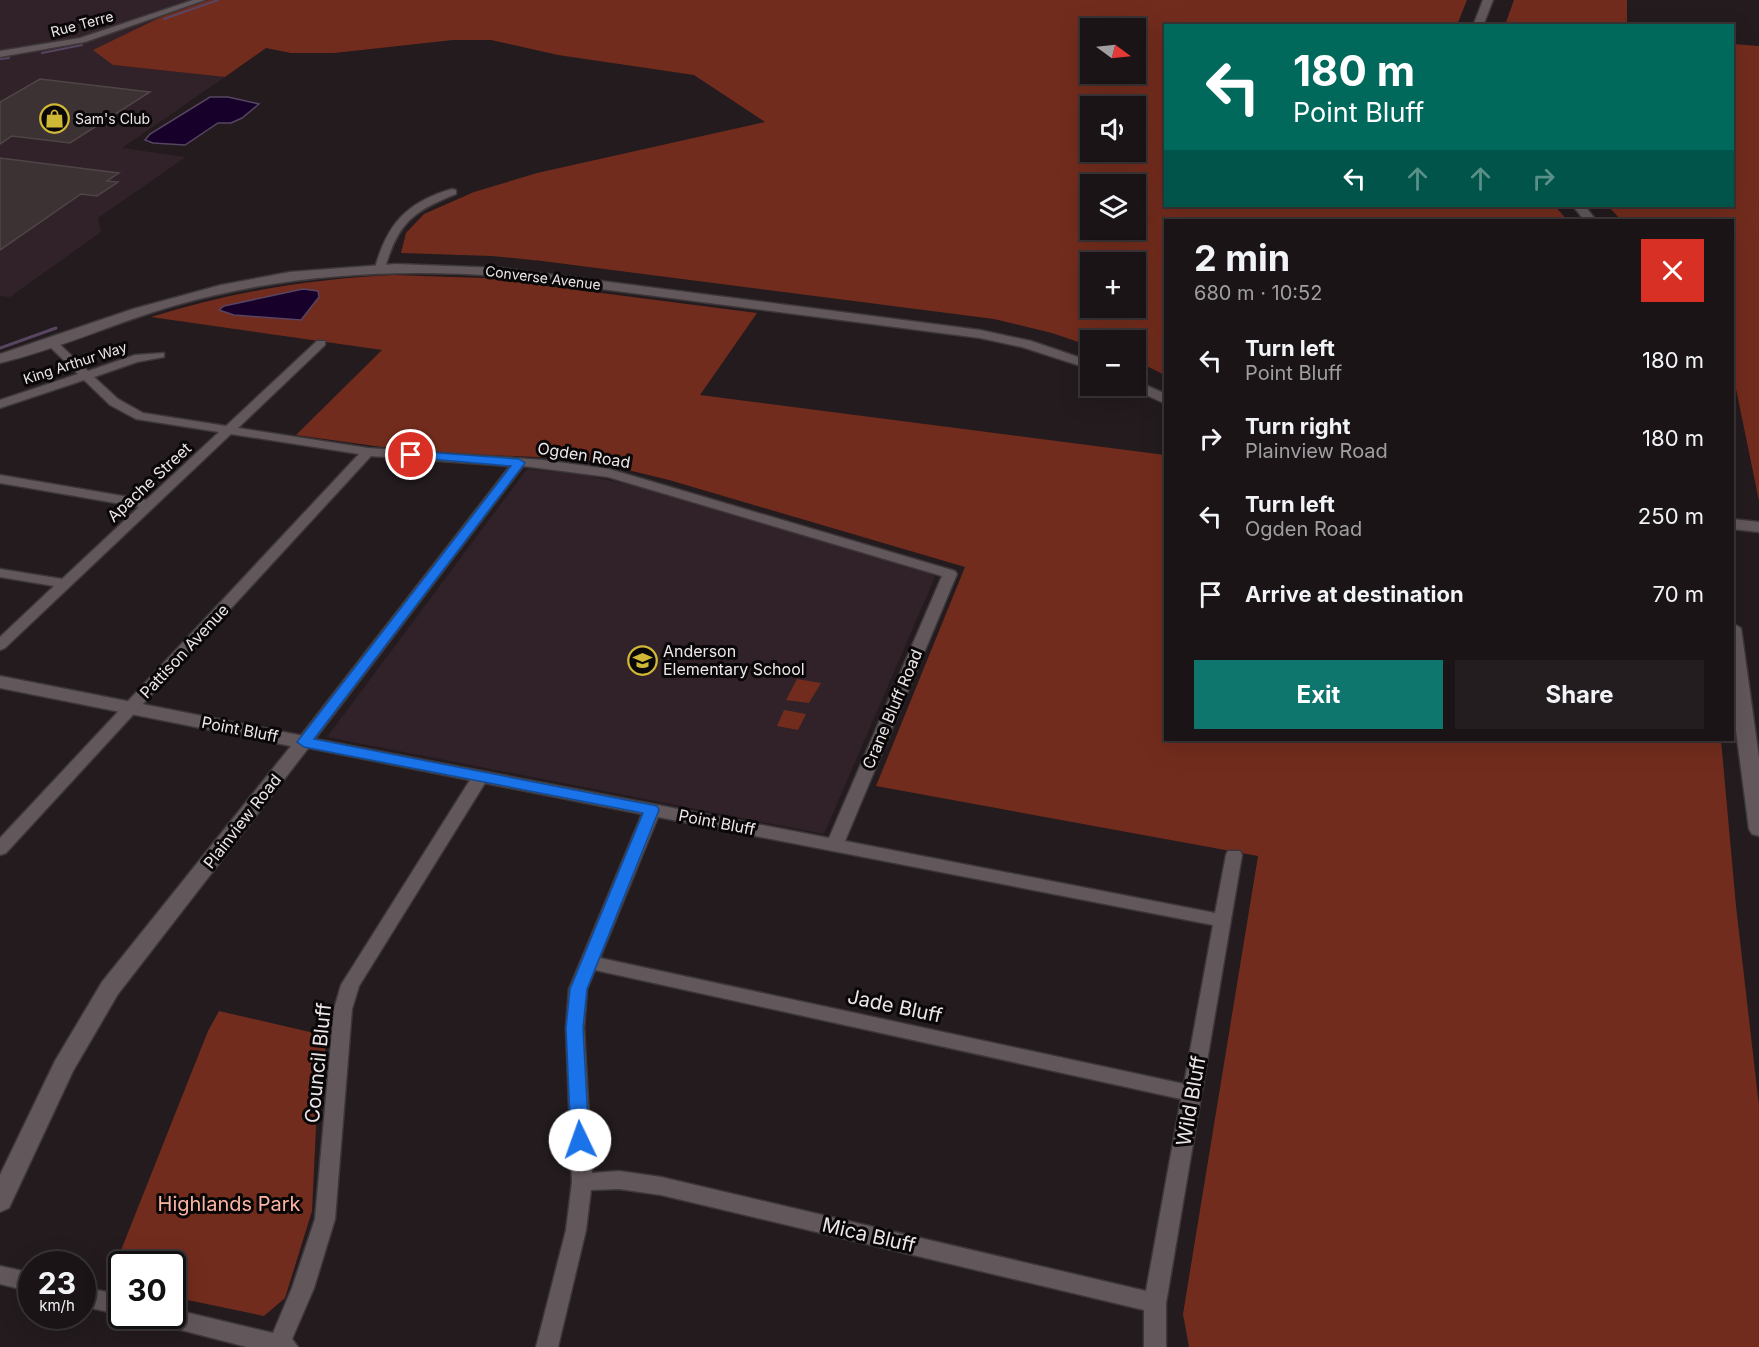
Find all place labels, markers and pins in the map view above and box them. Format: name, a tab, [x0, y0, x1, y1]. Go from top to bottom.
shop icon: Sam's Club	[38, 103, 70, 135]
place label: Sam's Club	[75, 110, 150, 127]
pin	[385, 429, 436, 480]
place label: Anderson Elementary School	[663, 641, 805, 679]
school or university icon: Anderson Elementary School	[626, 644, 658, 676]

